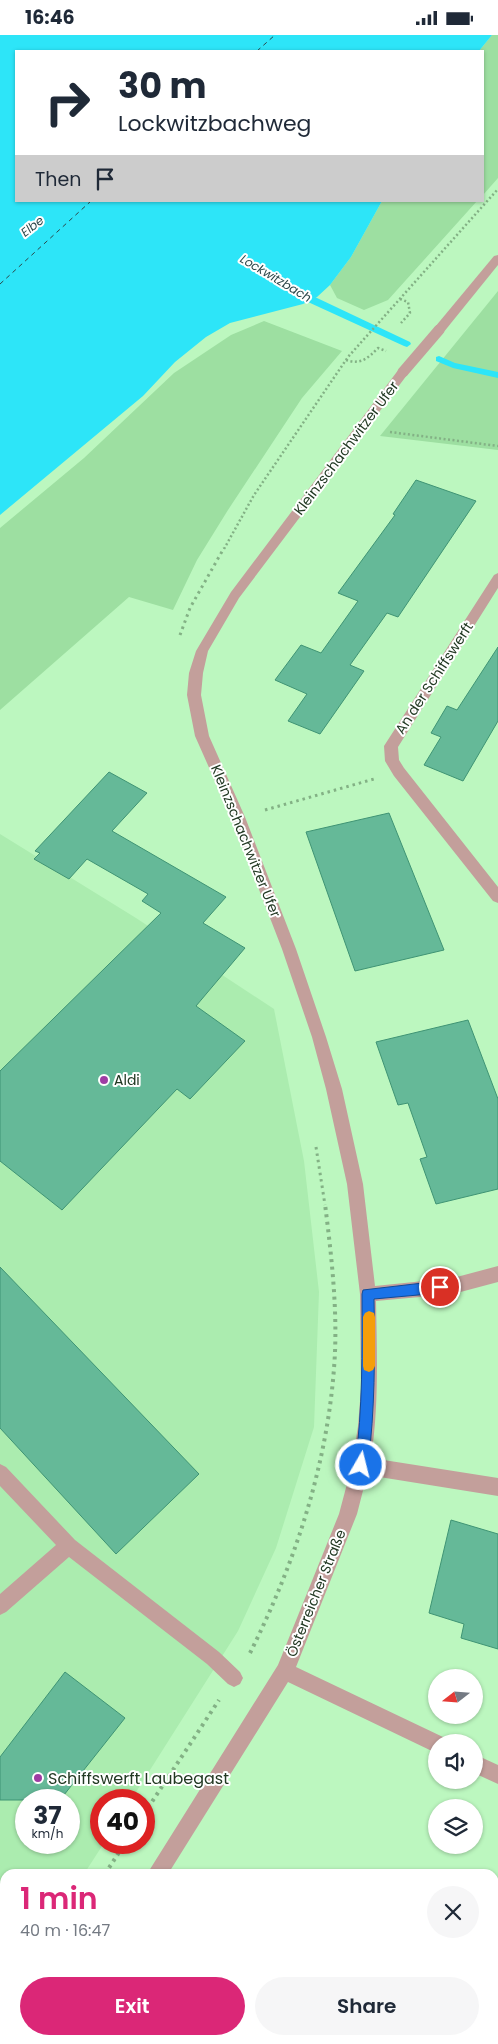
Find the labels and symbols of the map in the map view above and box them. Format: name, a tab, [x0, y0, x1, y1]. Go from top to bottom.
water label: Elbe	[17, 211, 47, 240]
water label: Lockwitzbach	[237, 250, 315, 306]
street label: Kleinzschachwitzer Ufer	[289, 377, 403, 519]
street label: An der Schiffswerft	[390, 618, 478, 738]
street label: Kleinzschachwitzer Ufer	[206, 762, 286, 920]
place label: Aldi	[114, 1070, 140, 1090]
marker: Aldi	[98, 1074, 110, 1086]
pin	[419, 1266, 461, 1308]
position arrow	[334, 1438, 386, 1490]
street label: Österreicher Straße	[281, 1526, 351, 1660]
north arrow	[428, 1669, 482, 1724]
place label: Schiffswerft Laubegast	[48, 1767, 229, 1790]
marker: Schiffswerft Laubegast	[32, 1772, 44, 1784]
speed limit sign: 40	[90, 1789, 155, 1854]

